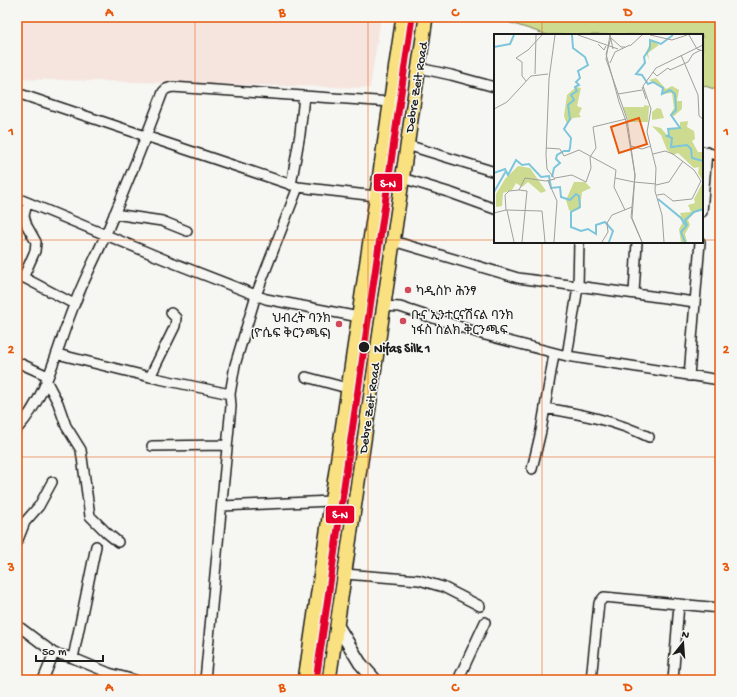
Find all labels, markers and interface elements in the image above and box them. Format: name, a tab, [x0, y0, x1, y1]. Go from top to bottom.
text: A	[104, 6, 114, 21]
text: B	[278, 6, 287, 21]
text: C	[450, 6, 460, 21]
text: D	[623, 6, 633, 21]
inset map	[494, 34, 703, 243]
street label: Debre Zeit Road	[403, 40, 432, 135]
text: 1	[7, 125, 14, 140]
text: 1	[722, 125, 729, 140]
line badge: S-N	[373, 173, 403, 192]
text: S-N	[380, 179, 396, 191]
place label: ካዲስኮ ሕንፃ	[416, 284, 477, 300]
marker: ካዲስኮ ሕንፃ	[403, 285, 413, 295]
place label: ቡና ኢንተርናሽናል ባንክ ነፋስ ስልክ ቅርንጫፍ	[411, 307, 514, 339]
place label: ህብረት ባንክ (ዮሴፍ ቅርንጫፍ)	[250, 311, 331, 342]
marker: ቡና ኢንተርናሽናል ባንክ ነፋስ ስልክ ቅርንጫፍ	[398, 316, 408, 326]
marker: ህብረት ባንክ (ዮሴፍ ቅርንጫፍ)	[334, 319, 344, 329]
marker: Nifas Silk 1	[357, 340, 371, 354]
place label: Nifas Silk 1	[374, 341, 430, 357]
text: 2	[8, 343, 15, 358]
text: 2	[723, 343, 730, 358]
street label: Debre Zeit Road	[357, 361, 384, 456]
line badge: S-N	[325, 505, 355, 524]
text: S-N	[332, 510, 348, 522]
text: 3	[7, 561, 15, 576]
text: 3	[722, 561, 730, 576]
north arrow	[663, 623, 703, 663]
text: N	[680, 629, 691, 642]
scale bar	[36, 637, 103, 663]
text: 50 m	[42, 646, 67, 660]
text: A	[104, 681, 114, 696]
text: B	[278, 681, 287, 696]
text: C	[450, 681, 460, 696]
text: D	[623, 681, 633, 696]

